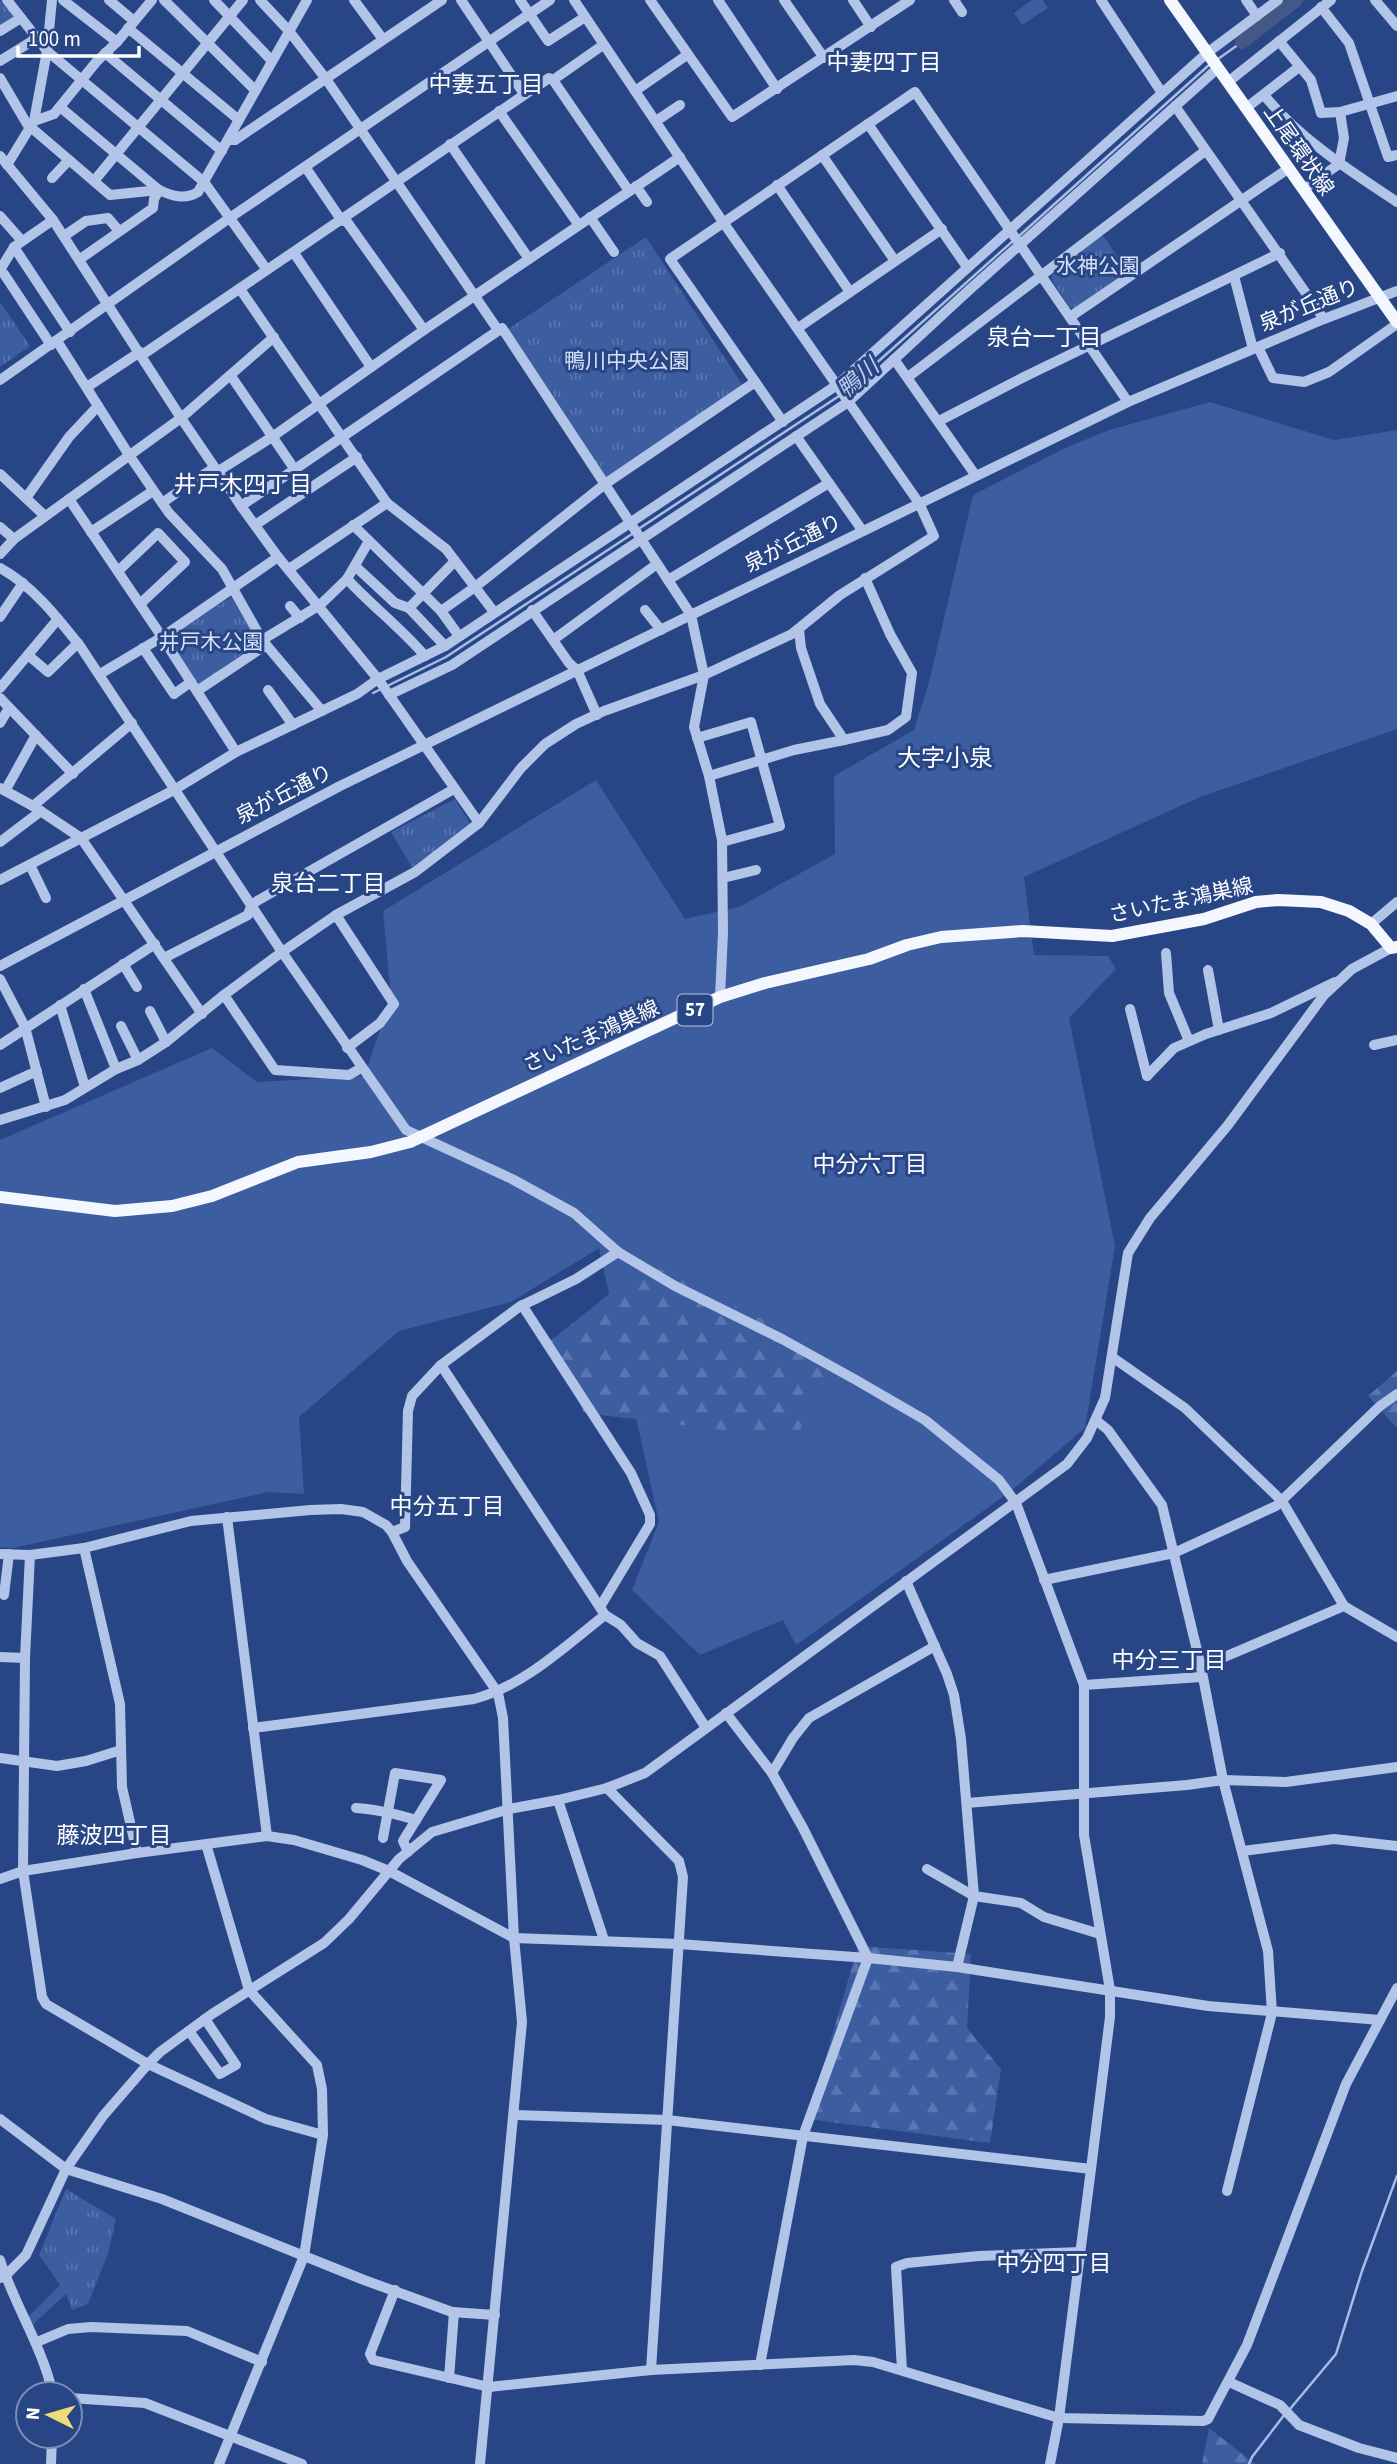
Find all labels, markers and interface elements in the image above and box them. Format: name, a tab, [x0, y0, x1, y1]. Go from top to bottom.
scale bar	[18, 14, 138, 58]
text: 100 m	[28, 24, 81, 54]
district label: 中妻四丁目	[827, 46, 942, 79]
district label: 中妻五丁目	[429, 68, 544, 101]
street label: 上尾環状線	[1257, 98, 1341, 202]
park label: 水神公園	[1056, 251, 1140, 281]
street label: 泉が丘通り	[1255, 271, 1363, 339]
district label: 泉台一丁目	[987, 321, 1102, 354]
park label: 鴨川中央公園	[564, 346, 690, 376]
water label: 鴨川	[830, 348, 888, 406]
district label: 井戸木四丁目	[174, 468, 312, 501]
street label: 泉が丘通り	[739, 507, 847, 579]
park label: 井戸木公園	[159, 627, 264, 657]
district label: 大字小泉	[897, 741, 993, 776]
street label: 泉が丘通り	[230, 757, 338, 831]
district label: 泉台二丁目	[271, 867, 386, 900]
street label: さいたま鴻巣線	[1106, 870, 1256, 930]
street label: さいたま鴻巣線	[518, 993, 664, 1079]
road number: 57	[678, 994, 712, 1026]
district label: 中分六丁目	[813, 1148, 928, 1181]
district label: 中分五丁目	[390, 1490, 505, 1523]
district label: 中分三丁目	[1112, 1644, 1227, 1677]
district label: 藤波四丁目	[57, 1819, 172, 1852]
district label: 中分四丁目	[997, 2247, 1112, 2280]
north arrow	[14, 2380, 84, 2450]
text: N	[20, 2406, 48, 2421]

